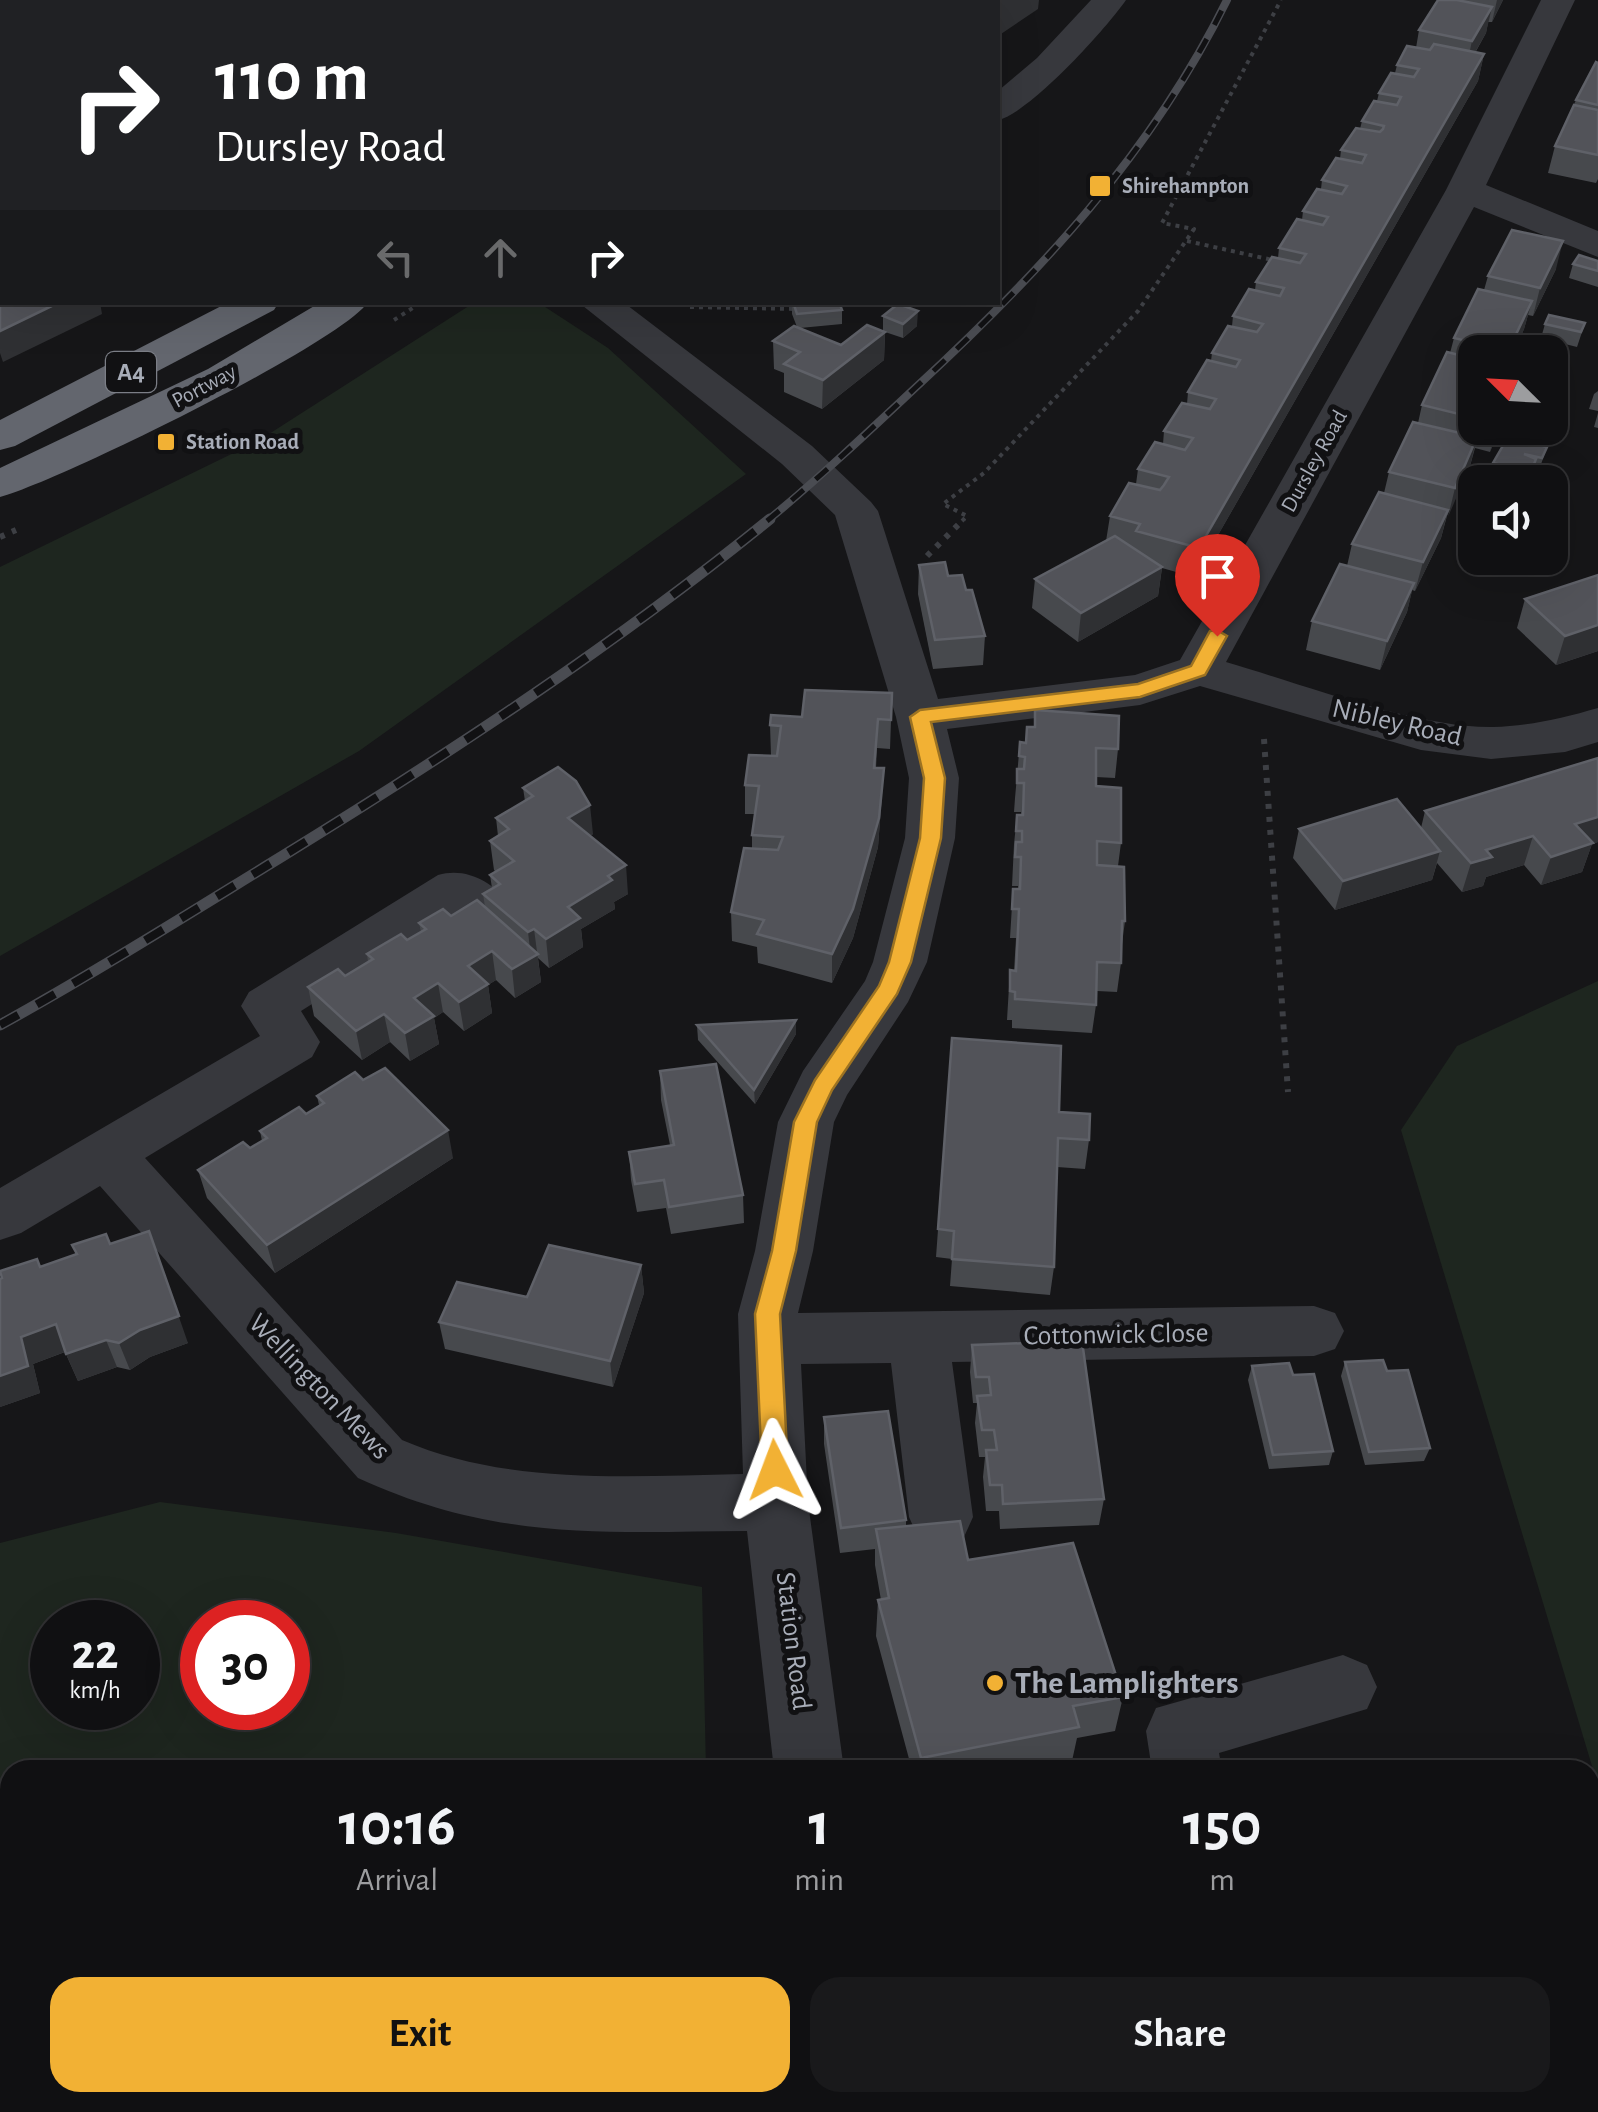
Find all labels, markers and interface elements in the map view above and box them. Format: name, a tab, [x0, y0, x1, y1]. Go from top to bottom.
icon: right	[50, 40, 180, 170]
text: 110 m	[215, 43, 369, 113]
text: Dursley Road	[215, 125, 446, 170]
marker: Shirehampton	[1087, 173, 1113, 199]
place label: Shirehampton	[1122, 175, 1249, 197]
icon: left	[368, 230, 423, 285]
icon: ahead	[473, 230, 528, 285]
icon: right	[578, 230, 633, 285]
north arrow	[1458, 335, 1568, 445]
map controls	[1458, 335, 1568, 575]
road number: A4	[106, 352, 156, 392]
street label: Portway	[168, 360, 240, 412]
street label: Dursley Road	[1277, 406, 1351, 516]
marker: Station Road	[155, 431, 177, 453]
place label: Station Road	[186, 431, 300, 453]
button: sound	[1458, 465, 1568, 575]
pin	[1175, 534, 1260, 637]
icon: arrive	[1190, 549, 1245, 604]
street label: Nibley Road	[1329, 694, 1465, 752]
street label: Wellington Mews	[243, 1309, 395, 1465]
street label: Cottonwick Close	[1023, 1319, 1209, 1351]
position arrow	[723, 1418, 827, 1522]
street label: Station Road	[771, 1570, 815, 1712]
speed limit sign: 30	[180, 1600, 310, 1730]
text: 22	[71, 1628, 119, 1678]
place label: The Lamplighters	[1015, 1667, 1239, 1699]
marker: The Lamplighters	[984, 1672, 1006, 1694]
text: km/h	[69, 1678, 121, 1703]
text: 10:16	[339, 1796, 456, 1856]
text: 1	[808, 1796, 830, 1856]
text: 150	[1183, 1796, 1261, 1856]
text: Arrival	[356, 1864, 438, 1896]
text: min	[794, 1864, 844, 1896]
text: m	[1209, 1864, 1235, 1896]
button: Exit	[50, 1977, 790, 2092]
button: Share	[810, 1977, 1550, 2092]

